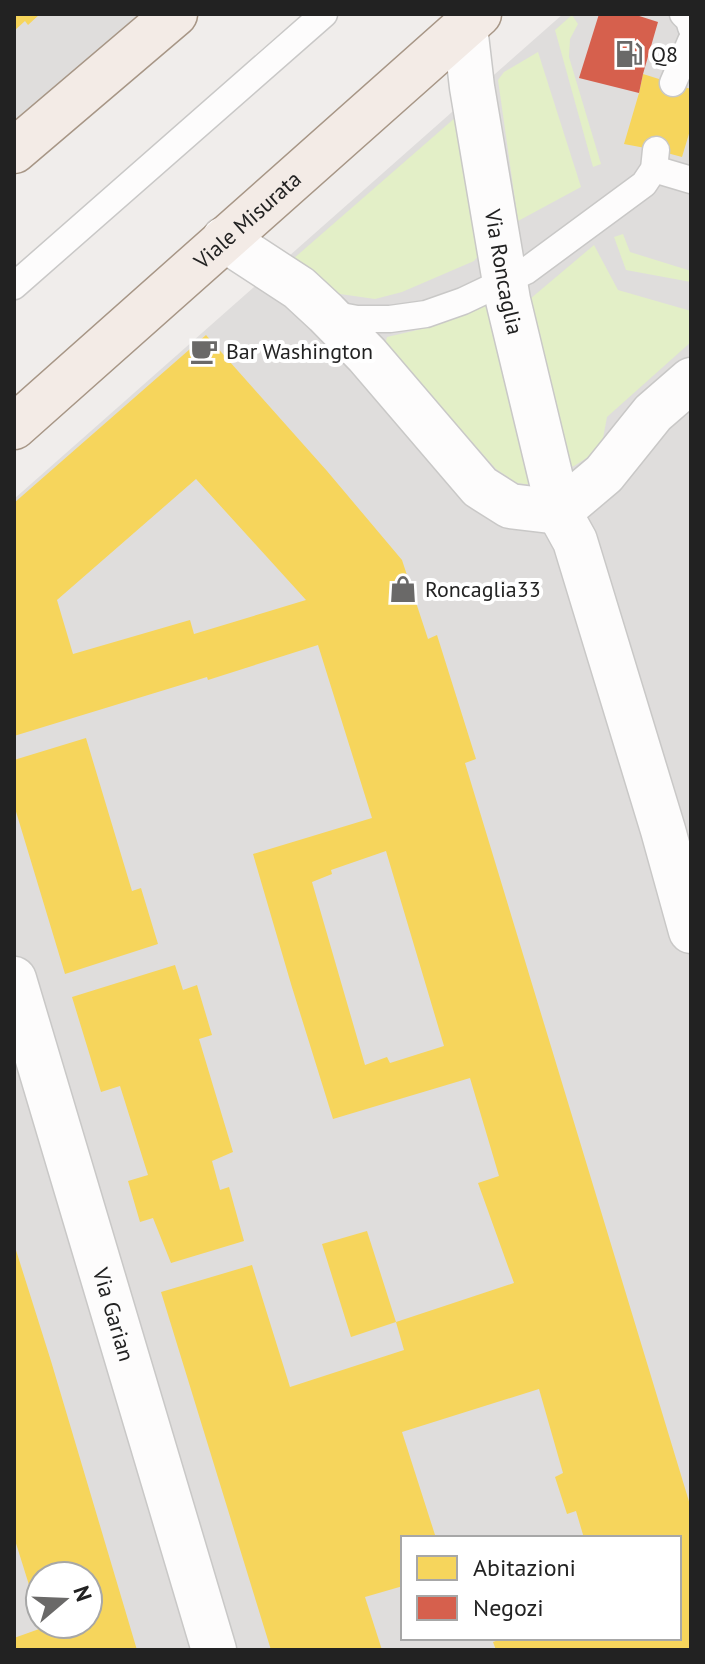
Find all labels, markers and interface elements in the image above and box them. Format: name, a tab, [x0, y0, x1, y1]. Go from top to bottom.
fuel station icon: Q8	[614, 39, 644, 69]
place label: Q8	[651, 40, 678, 68]
street label: Viale Misurata	[187, 165, 307, 275]
street label: Via Roncaglia	[479, 206, 530, 337]
cafe icon: Bar Washington	[189, 336, 219, 366]
place label: Bar Washington	[226, 337, 373, 365]
shop icon: Roncaglia33	[388, 574, 418, 604]
place label: Roncaglia33	[425, 575, 541, 603]
street label: Via Garian	[87, 1263, 141, 1364]
legend	[401, 1536, 681, 1640]
text: Abitazioni	[473, 1552, 576, 1583]
north arrow	[24, 1560, 104, 1640]
text: N	[67, 1582, 99, 1605]
text: Negozi	[473, 1592, 544, 1623]

